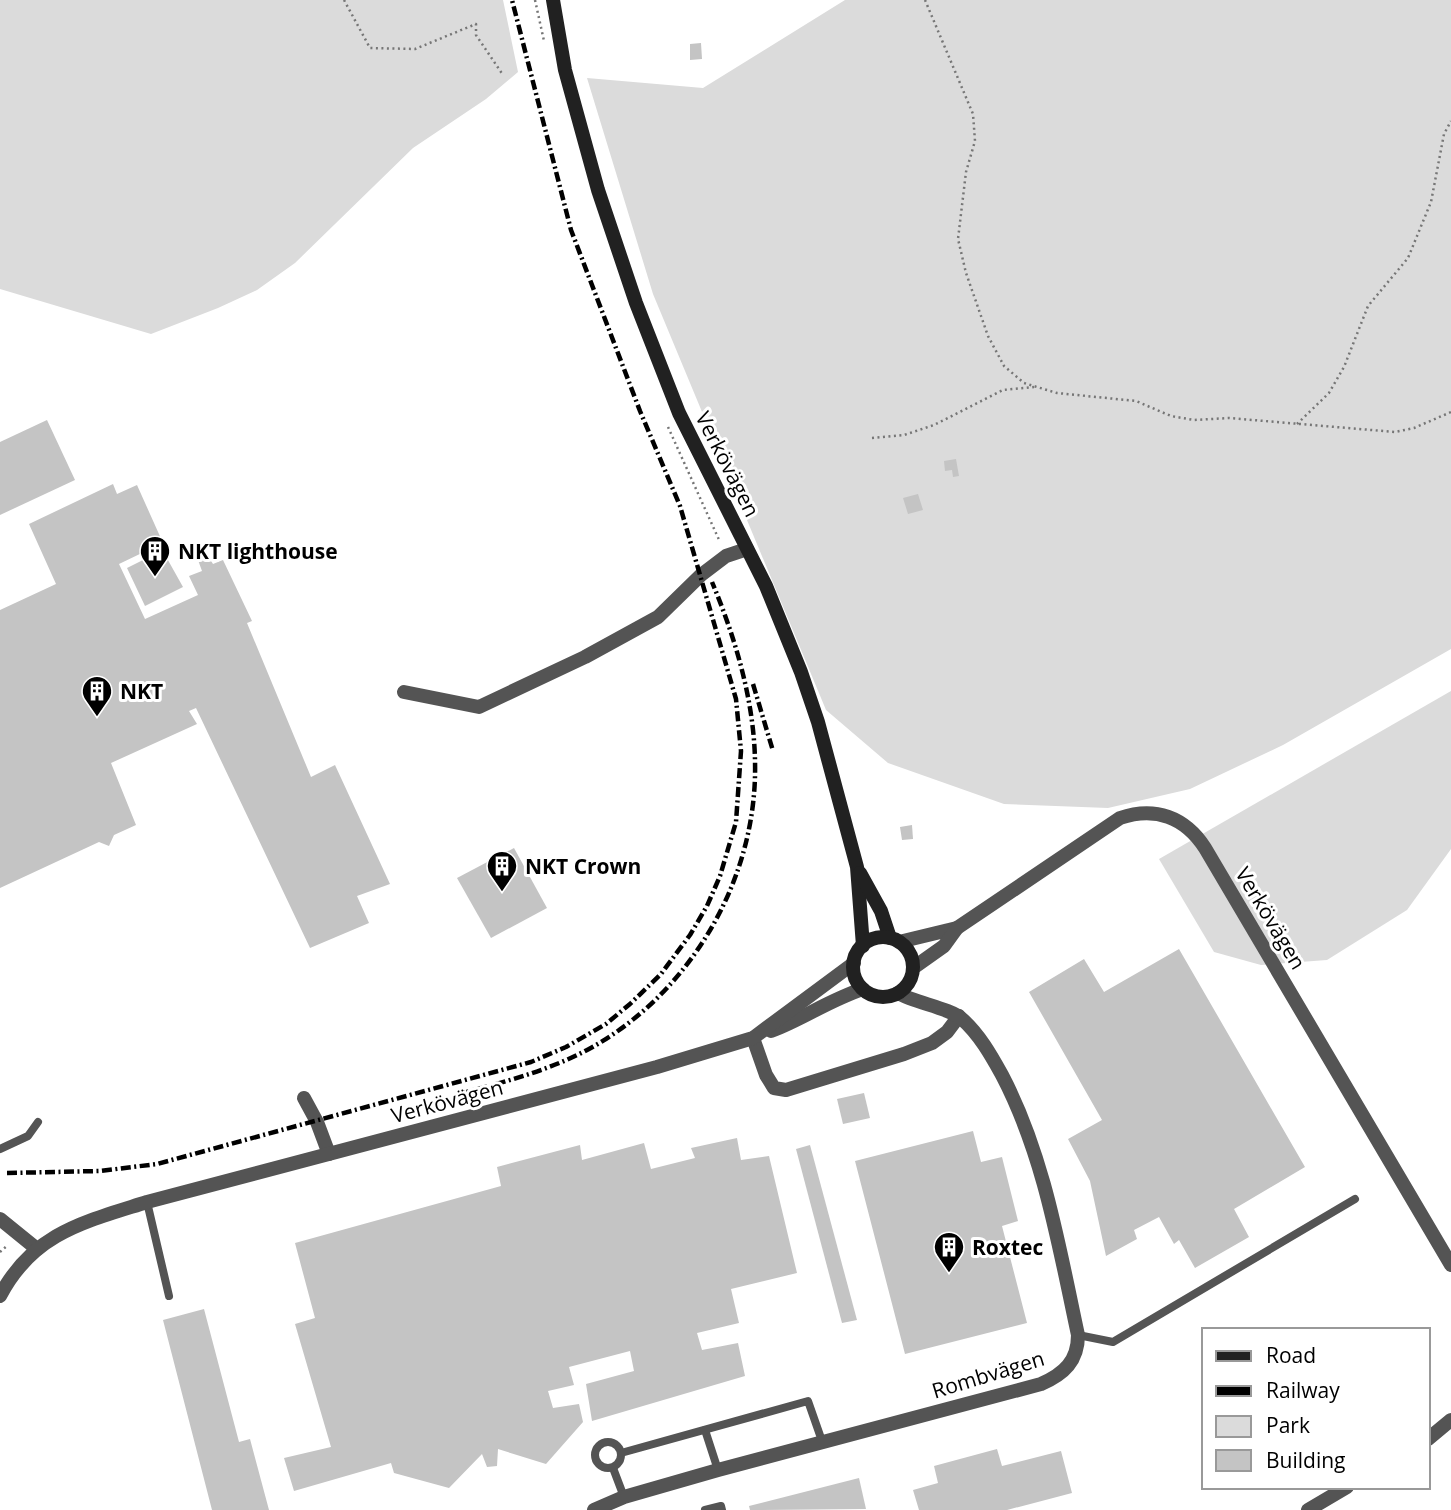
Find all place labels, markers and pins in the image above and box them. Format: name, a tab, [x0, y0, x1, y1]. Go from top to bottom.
building icon: NKT lighthouse	[138, 534, 172, 578]
place label: NKT lighthouse	[178, 537, 338, 565]
building icon: NKT	[80, 674, 114, 718]
place label: NKT	[120, 677, 163, 705]
building icon: NKT Crown	[485, 849, 519, 893]
place label: NKT Crown	[525, 852, 641, 880]
building icon: Roxtec	[932, 1230, 966, 1274]
place label: Roxtec	[972, 1233, 1044, 1261]

